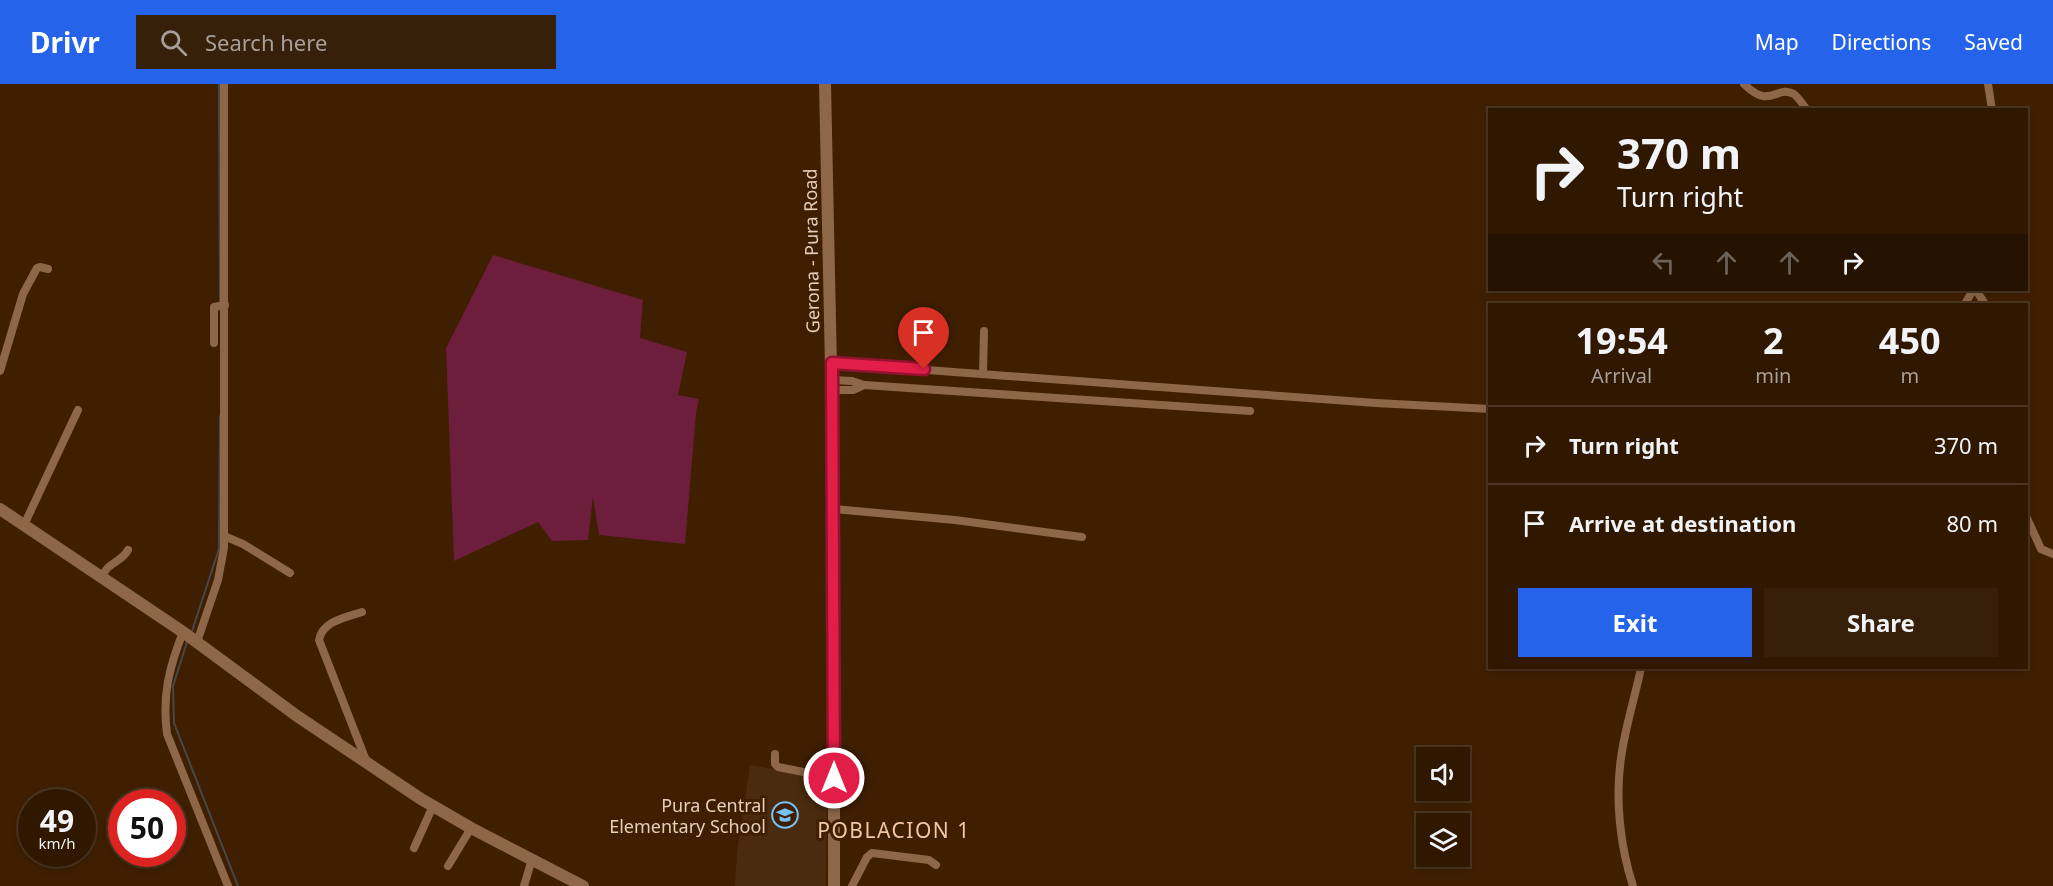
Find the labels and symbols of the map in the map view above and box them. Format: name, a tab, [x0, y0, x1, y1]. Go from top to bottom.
street label: Gerona - Pura Road	[798, 168, 824, 334]
pin	[898, 307, 949, 369]
position arrow	[802, 746, 866, 810]
speed limit sign: 50	[108, 789, 186, 867]
place label: Pura Central Elementary School	[609, 793, 766, 838]
school or university icon: Pura Central Elementary School	[770, 800, 800, 830]
district label: POBLACION 1	[817, 816, 971, 844]

